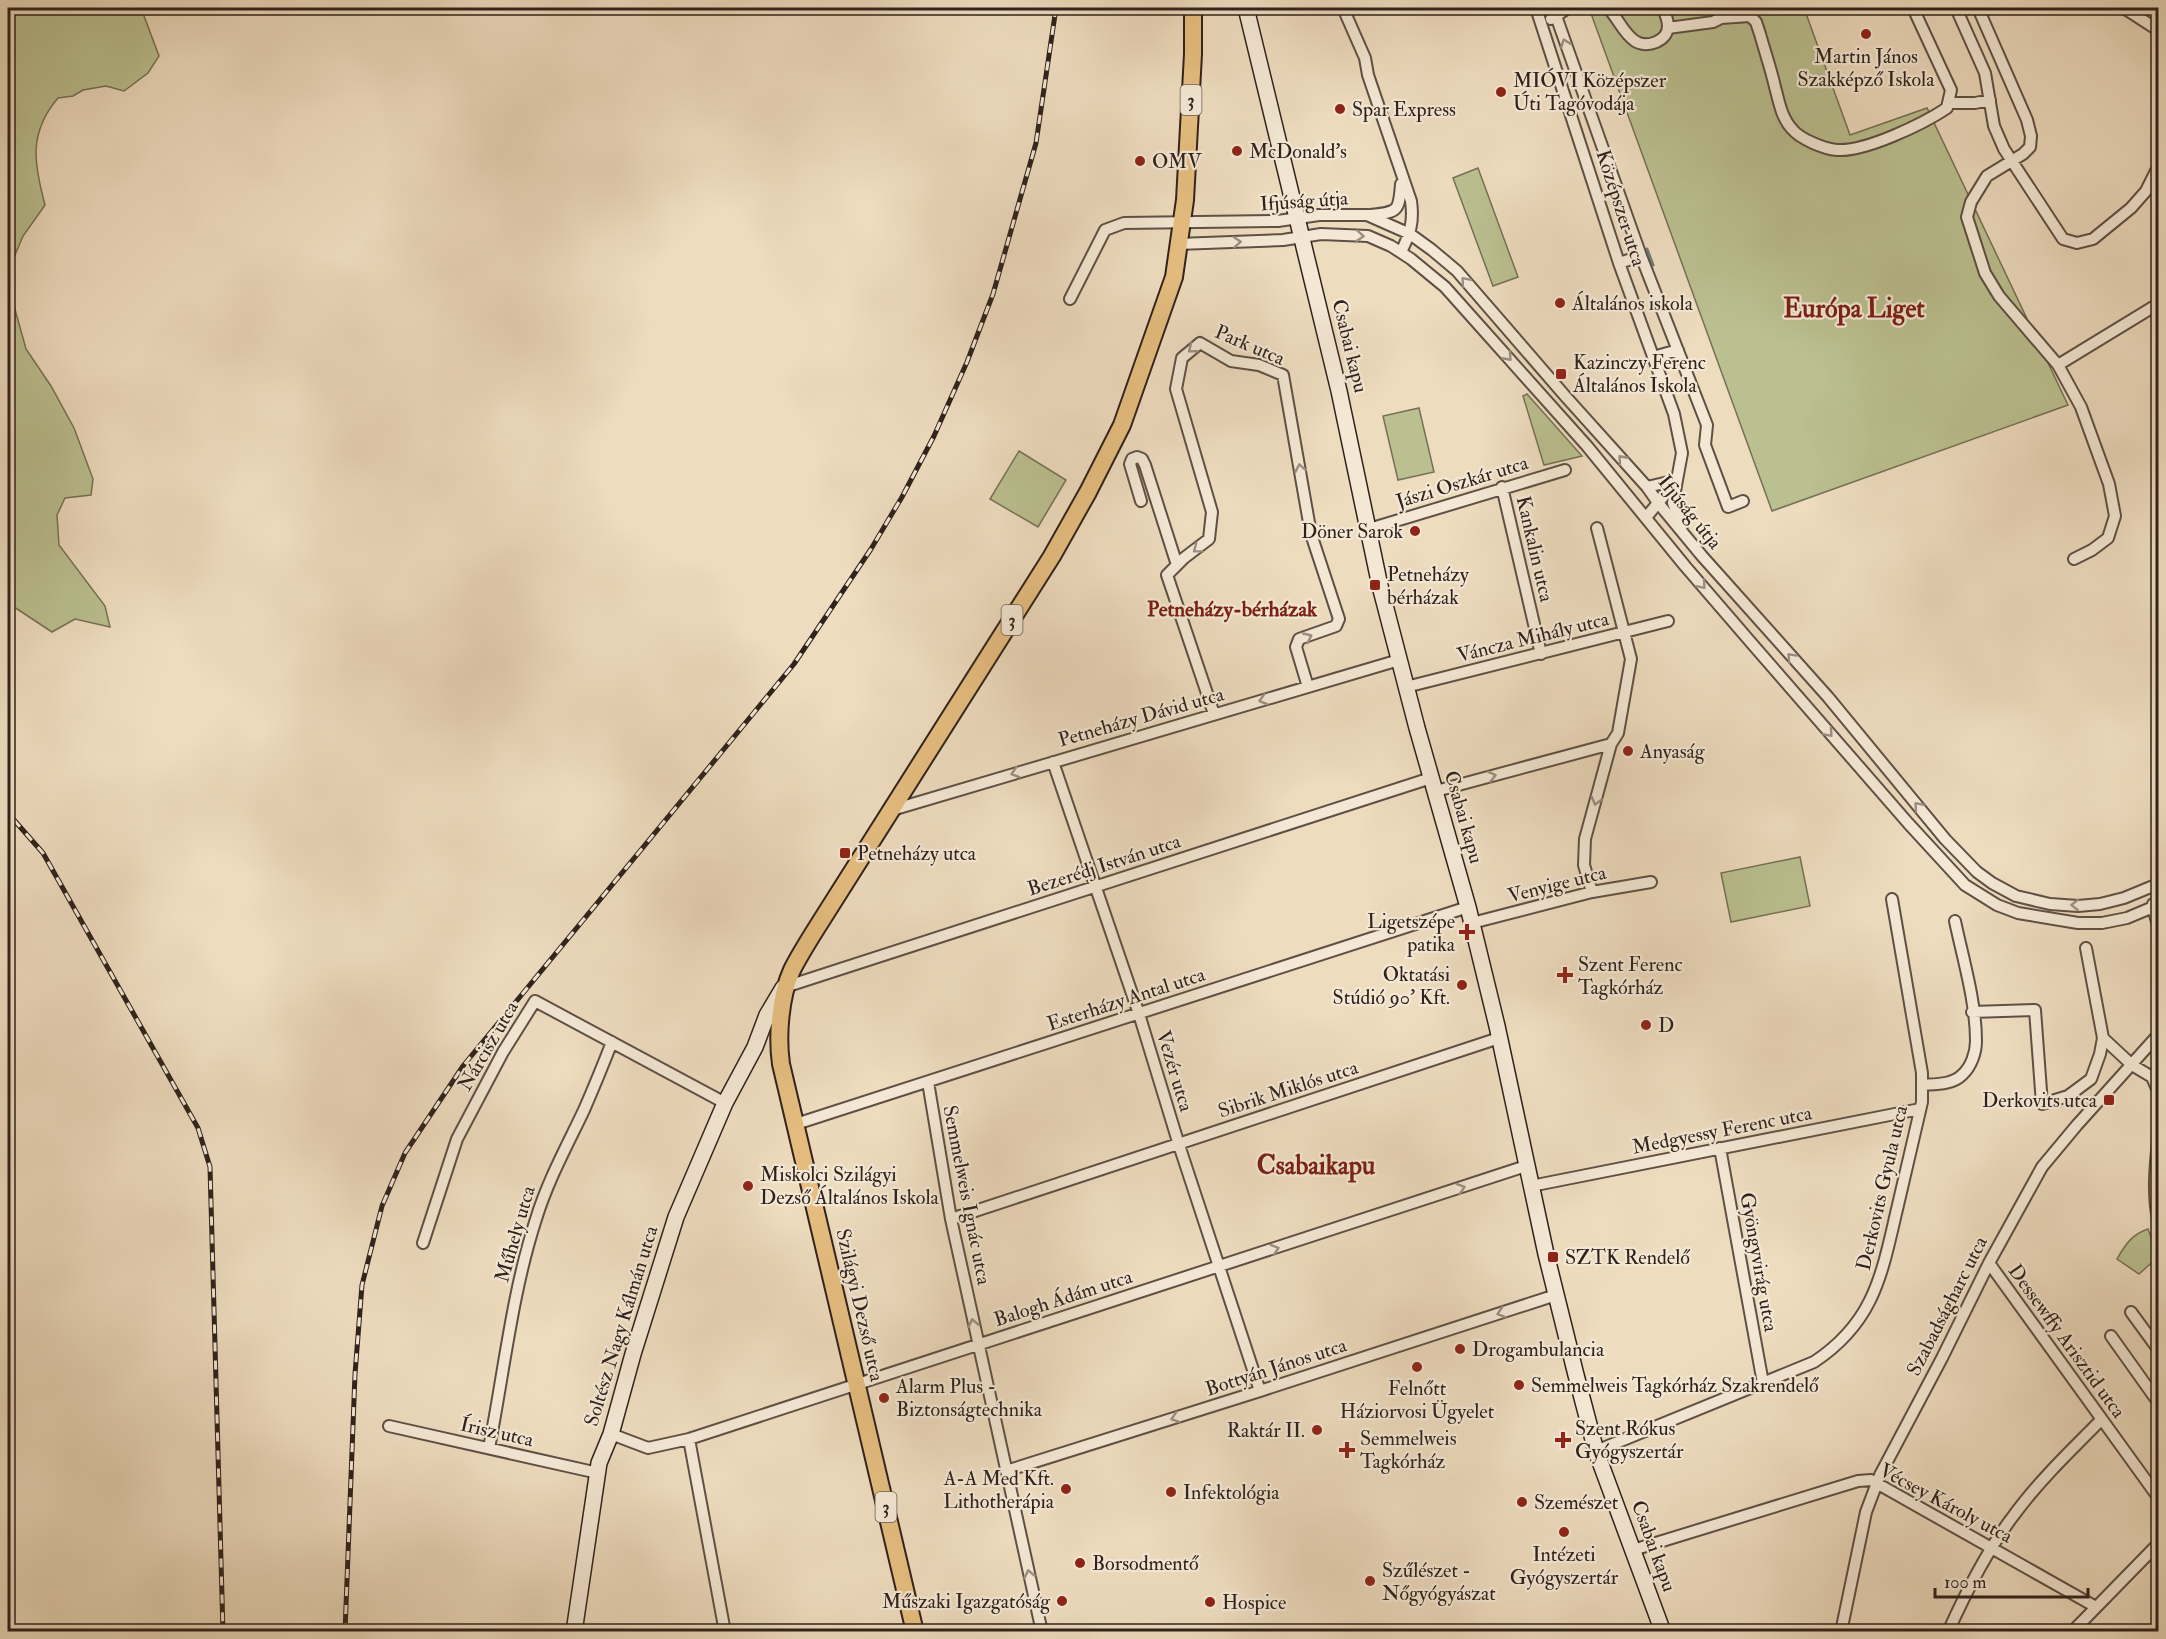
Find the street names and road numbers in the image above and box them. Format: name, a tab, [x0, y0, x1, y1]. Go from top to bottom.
road number: 3	[1180, 85, 1202, 115]
street label: Középszer utca	[1589, 147, 1652, 270]
street label: Ifjúság útja	[1259, 185, 1350, 217]
street label: Csabai kapu	[1325, 297, 1374, 396]
street label: Park utca	[1211, 319, 1289, 371]
street label: Jászi Oszkár utca	[1392, 450, 1532, 514]
street label: Ifjúság útja	[1652, 470, 1728, 555]
street label: Kankalin utca	[1511, 494, 1560, 605]
road number: 3	[1002, 605, 1022, 635]
street label: Váncza Mihály utca	[1455, 606, 1612, 668]
street label: Petneházy Dávid utca	[1055, 681, 1227, 753]
street label: Csabai kapu	[1438, 768, 1489, 867]
street label: Bezerédj István utca	[1024, 828, 1185, 902]
street label: Venyige utca	[1505, 860, 1610, 908]
street label: Esterházy Antal utca	[1044, 961, 1209, 1036]
street label: Nárcisz utca	[452, 996, 524, 1096]
street label: Vezér utca	[1151, 1027, 1199, 1115]
street label: Sibrik Miklós utca	[1215, 1054, 1362, 1123]
street label: Medgyessy Ferenc utca	[1630, 1100, 1815, 1160]
street label: Derkovits Gyula utca	[1851, 1102, 1913, 1273]
street label: Semmelweis Ignác utca	[937, 1103, 997, 1288]
street label: Műhely utca	[489, 1182, 541, 1285]
street label: Gyöngyvirág utca	[1734, 1190, 1784, 1334]
street label: Soltész Nagy Kálmán utca	[579, 1222, 664, 1429]
street label: Szilágyi Dezső utca	[830, 1226, 890, 1384]
street label: Szabadságharc utca	[1901, 1231, 1993, 1380]
street label: Dessewffy Arisztid utca	[2003, 1259, 2132, 1423]
street label: Balogh Ádám utca	[990, 1263, 1136, 1332]
street label: Bottyán János utca	[1202, 1332, 1351, 1402]
street label: Írisz utca	[458, 1410, 537, 1453]
street label: Vécsey Károly utca	[1875, 1457, 2018, 1549]
road number: 3	[876, 1492, 896, 1522]
street label: Csabai kapu	[1625, 1497, 1682, 1595]

